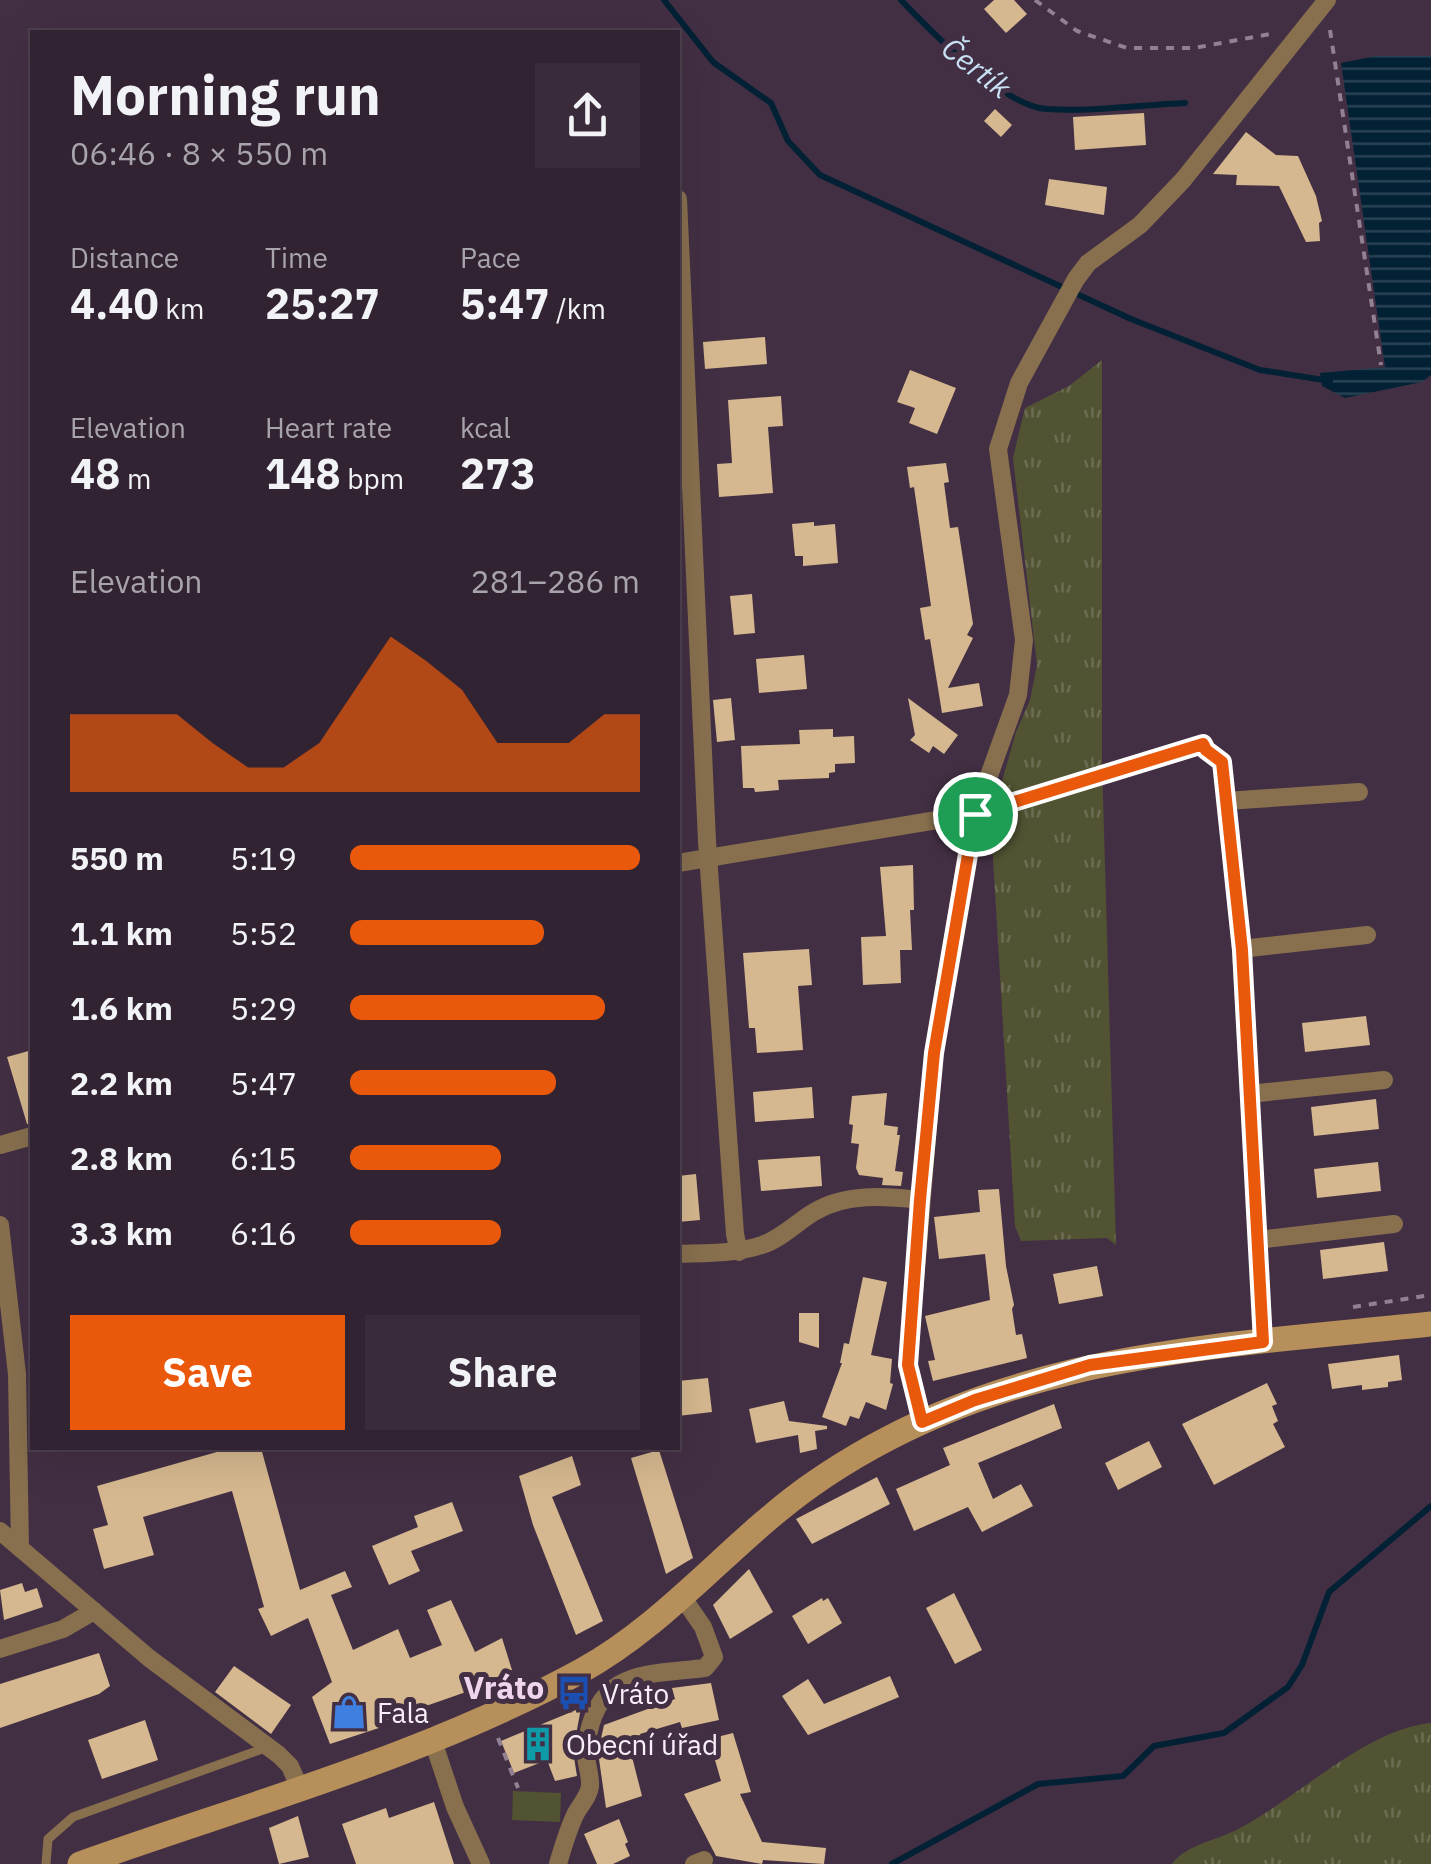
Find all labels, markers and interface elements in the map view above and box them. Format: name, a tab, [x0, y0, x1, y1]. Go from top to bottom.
water label: Čertík	[934, 28, 1020, 106]
text: Morning run	[70, 59, 381, 130]
button: share	[535, 63, 640, 168]
text: 06:46 · 8 × 550 m	[70, 132, 328, 174]
text: Distance	[70, 239, 179, 276]
text: Time	[265, 239, 328, 276]
text: Pace	[460, 239, 521, 276]
text: 4.40	[70, 276, 159, 331]
text: 25:27	[265, 276, 380, 331]
text: 5:47	[460, 276, 549, 331]
text: km	[159, 290, 204, 327]
text: /km	[549, 290, 606, 327]
text: Elevation	[70, 409, 186, 446]
text: Heart rate	[265, 409, 392, 446]
text: kcal	[460, 409, 511, 446]
text: 48	[70, 446, 120, 501]
text: 148	[265, 446, 341, 501]
text: 273	[460, 446, 536, 501]
text: m	[120, 460, 151, 497]
text: bpm	[341, 460, 404, 497]
text: Elevation	[70, 560, 203, 602]
text: 281–286 m	[470, 560, 640, 602]
pin	[933, 772, 1018, 857]
icon: arrive	[948, 787, 1003, 842]
text: 550 m	[70, 837, 164, 879]
text: 5:19	[230, 837, 297, 879]
text: 1.1 km	[70, 912, 173, 954]
text: 5:52	[230, 912, 297, 954]
text: 1.6 km	[70, 987, 173, 1029]
text: 5:29	[230, 987, 297, 1029]
text: 2.2 km	[70, 1062, 173, 1104]
text: 5:47	[230, 1062, 297, 1104]
text: 2.8 km	[70, 1137, 173, 1179]
text: 6:15	[230, 1137, 297, 1179]
text: 3.3 km	[70, 1212, 173, 1254]
text: 6:16	[230, 1212, 297, 1254]
button: Save	[70, 1315, 345, 1430]
button: Share	[365, 1315, 640, 1430]
district label: Vráto	[464, 1666, 544, 1708]
bus stop icon: Vráto	[555, 1674, 593, 1712]
place label: Vráto	[602, 1675, 669, 1712]
shop icon: Fala	[330, 1693, 368, 1731]
place label: Fala	[377, 1694, 429, 1731]
building icon: Obecní úřad	[519, 1725, 557, 1763]
place label: Obecní úřad	[566, 1726, 718, 1763]

